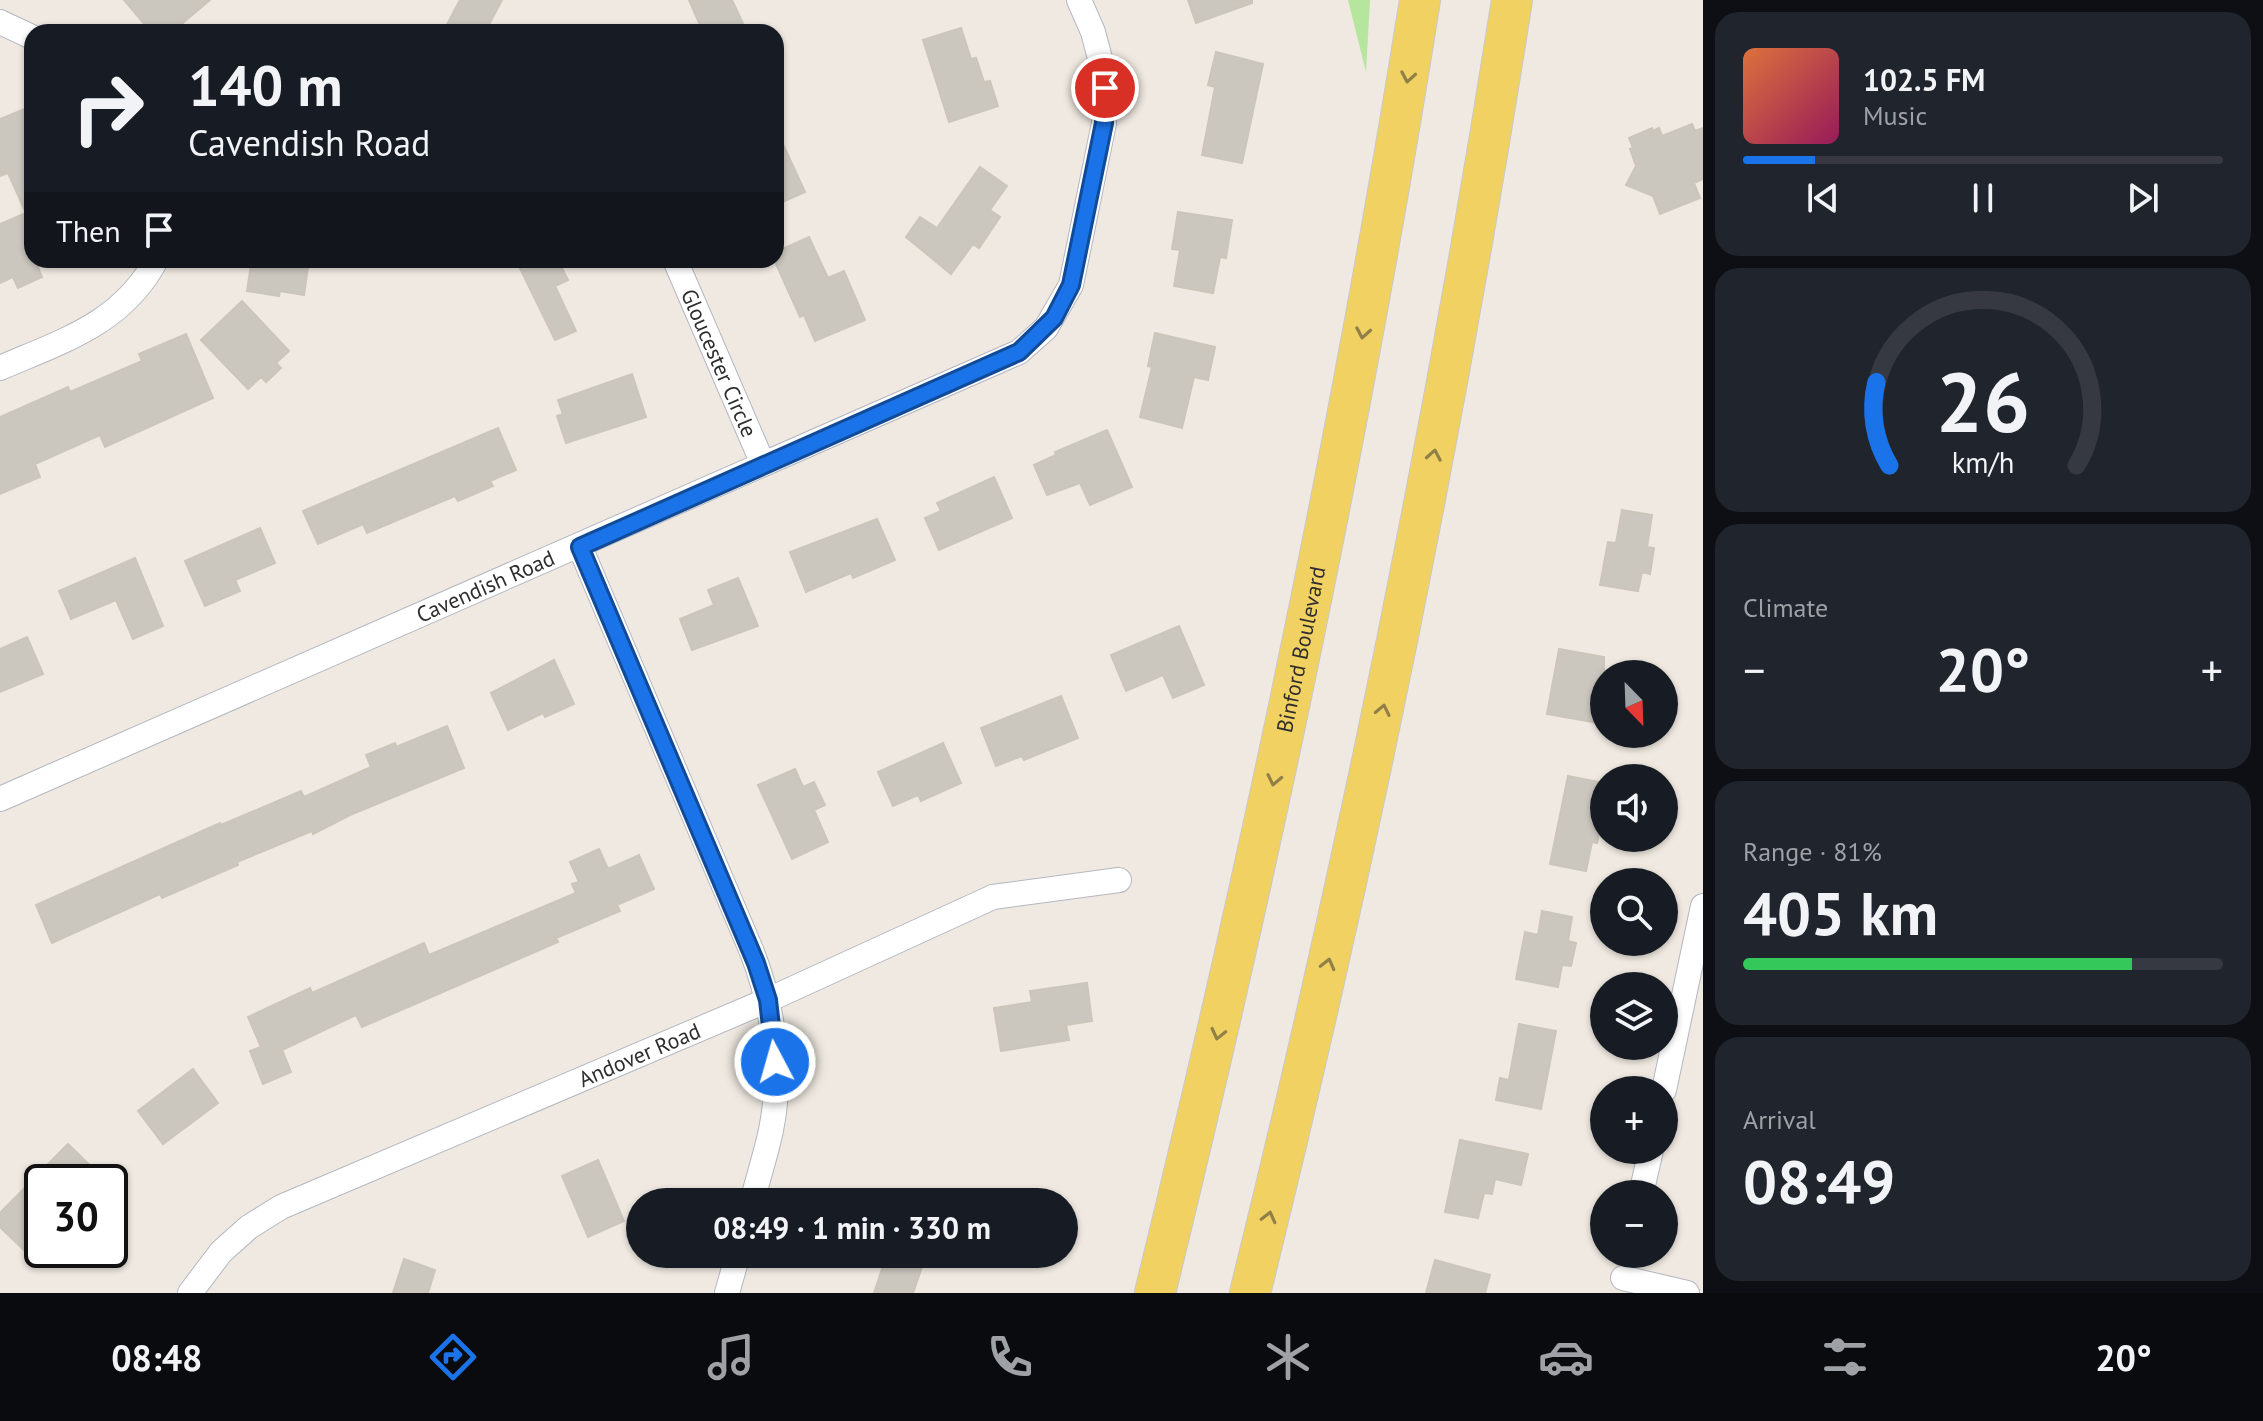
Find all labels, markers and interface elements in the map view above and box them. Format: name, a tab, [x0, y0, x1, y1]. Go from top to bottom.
text: 140 m	[188, 49, 343, 121]
pin	[1071, 54, 1139, 122]
icon: right	[56, 56, 160, 160]
text: 102.5 FM	[1863, 60, 1985, 99]
icon: arrive	[1083, 66, 1127, 110]
one-way arrow	[1400, 70, 1417, 84]
text: Music	[1863, 99, 1927, 132]
text: Cavendish Road	[188, 119, 430, 166]
icon: previous	[1801, 176, 1845, 220]
icon: pause	[1961, 176, 2005, 220]
icon: next	[2121, 176, 2165, 220]
icon: arrive	[137, 208, 181, 252]
text: Then	[56, 211, 121, 250]
street label: Gloucester Circle	[675, 284, 764, 441]
one-way arrow	[1355, 326, 1372, 340]
text: 26	[1936, 347, 2030, 455]
text: km/h	[1952, 444, 2014, 481]
one-way arrow	[1425, 448, 1442, 462]
street label: Cavendish Road	[412, 543, 559, 629]
street label: Binford Boulevard	[1270, 564, 1332, 735]
text: Climate	[1743, 591, 1828, 624]
text: 20°	[1936, 630, 2030, 708]
text: −	[1743, 641, 1765, 698]
text: +	[2201, 641, 2223, 698]
north arrow	[1590, 660, 1678, 748]
map controls	[1590, 660, 1678, 1268]
one-way arrow	[1374, 704, 1391, 717]
button: sound	[1590, 764, 1678, 852]
one-way arrow	[1266, 773, 1283, 787]
text: Range · 81%	[1743, 835, 1882, 868]
button: search	[1590, 868, 1678, 956]
text: 405 km	[1743, 874, 1938, 952]
one-way arrow	[1319, 958, 1336, 972]
button: layers	[1590, 972, 1678, 1060]
street label: Andover Road	[574, 1016, 705, 1093]
position arrow	[733, 1020, 817, 1104]
one-way arrow	[1210, 1027, 1227, 1040]
button: +	[1590, 1076, 1678, 1164]
text: Arrival	[1743, 1103, 1816, 1136]
text: 08:49	[1743, 1142, 1895, 1220]
speed limit sign: 30	[24, 1164, 128, 1268]
button: −	[1590, 1180, 1678, 1268]
text: 08:49 · 1 min · 330 m	[713, 1208, 991, 1247]
one-way arrow	[1260, 1211, 1277, 1225]
icon: directions	[425, 1329, 481, 1385]
icon: music	[703, 1329, 759, 1385]
icon: phone	[982, 1329, 1038, 1385]
icon: climate	[1260, 1329, 1316, 1385]
icon: car	[1538, 1329, 1594, 1385]
icon: filters	[1817, 1329, 1873, 1385]
text: 08:48	[111, 1334, 203, 1381]
text: 20°	[2095, 1334, 2152, 1381]

